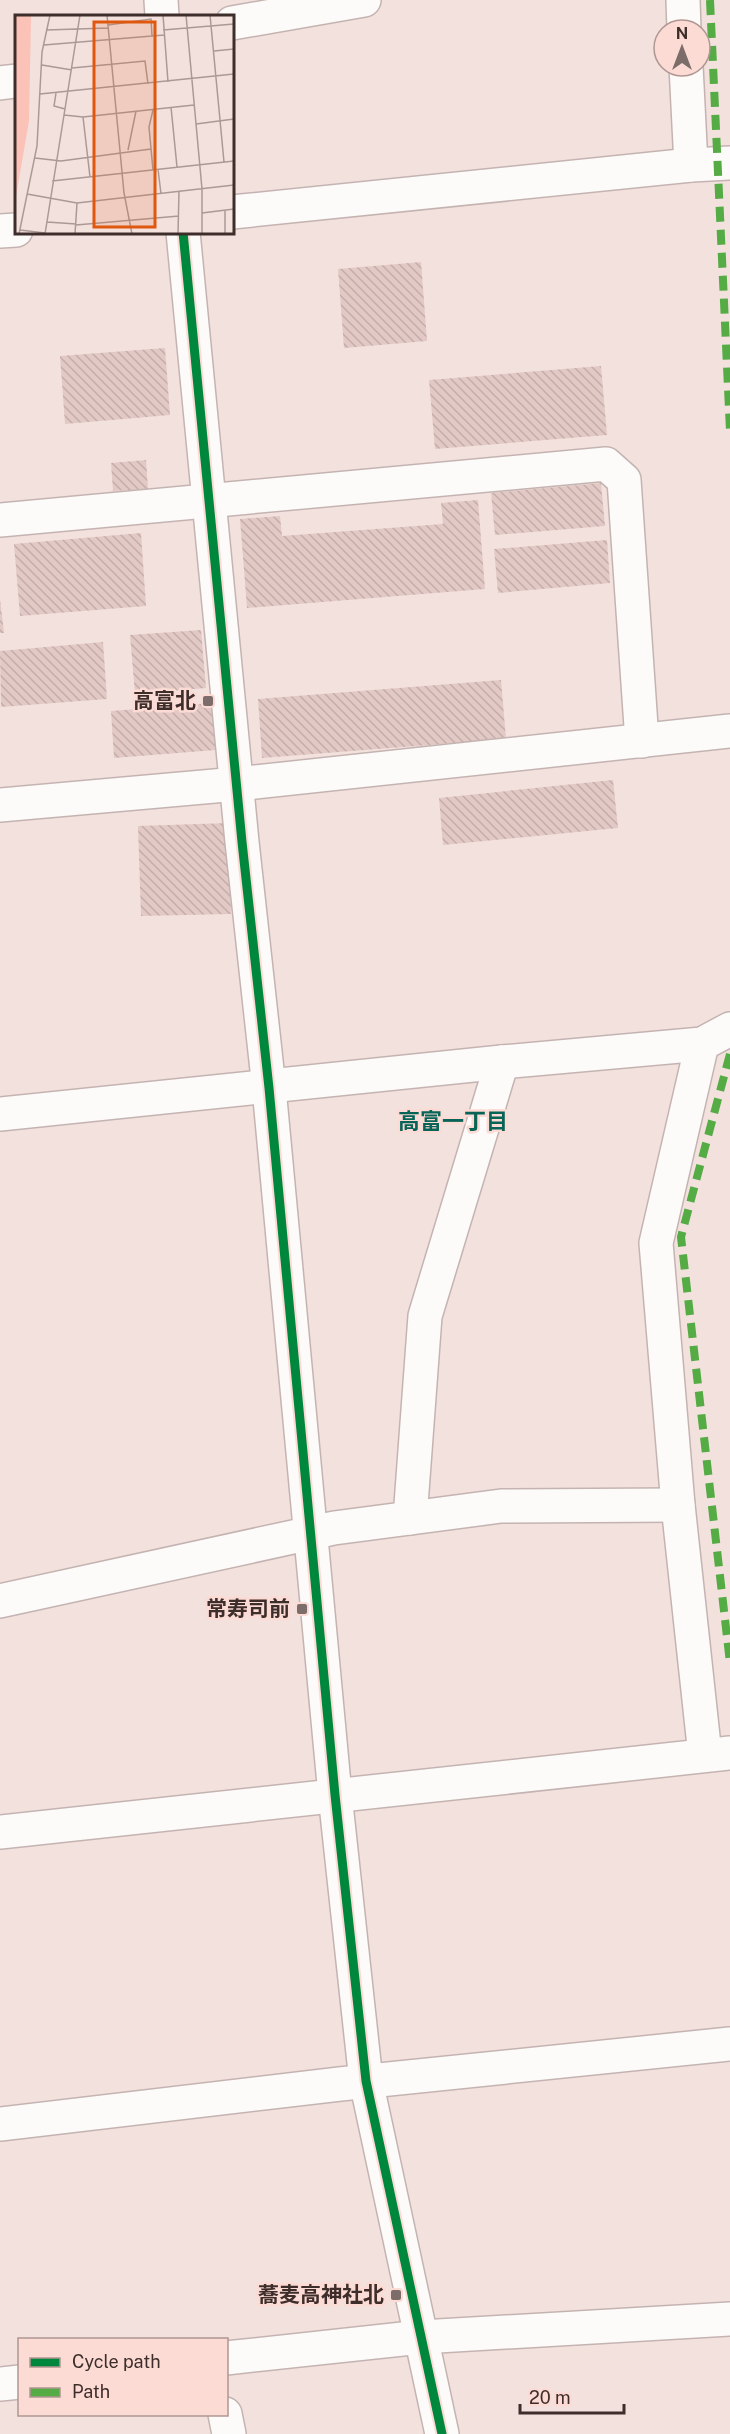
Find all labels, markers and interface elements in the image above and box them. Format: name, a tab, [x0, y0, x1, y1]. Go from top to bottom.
inset map	[15, 15, 234, 234]
north arrow	[652, 18, 712, 78]
text: N	[676, 24, 688, 43]
place label: 高富北	[133, 688, 196, 713]
marker: 高富北	[201, 694, 215, 708]
district label: 高富一丁目	[398, 1108, 508, 1134]
place label: 常寿司前	[206, 1596, 290, 1621]
marker: 常寿司前	[295, 1602, 309, 1616]
place label: 蕎麦高神社北	[258, 2282, 384, 2307]
marker: 蕎麦高神社北	[389, 2288, 403, 2302]
legend	[18, 2338, 228, 2416]
text: Cycle path	[72, 2351, 161, 2372]
scale bar	[520, 2377, 624, 2415]
text: Path	[72, 2381, 110, 2402]
text: 20 m	[529, 2387, 571, 2408]

